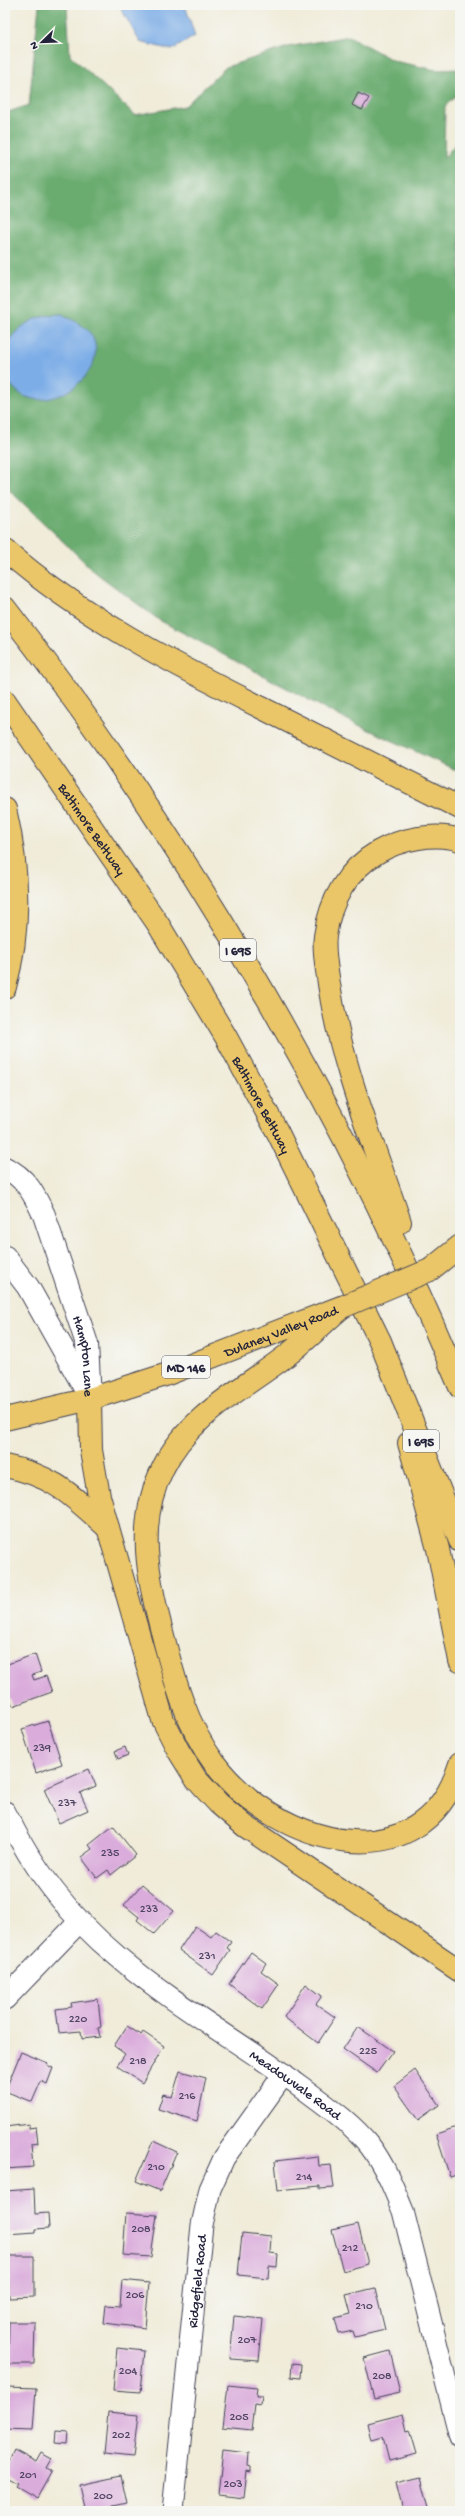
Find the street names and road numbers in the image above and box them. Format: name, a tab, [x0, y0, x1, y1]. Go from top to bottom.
street label: Baltimore Beltway	[52, 780, 128, 880]
road number: I 695	[220, 939, 256, 961]
street label: Baltimore Beltway	[227, 1053, 293, 1157]
street label: Dulaney Valley Road	[221, 1302, 342, 1363]
street label: Hampton Lane	[67, 1314, 96, 1398]
road number: MD 146	[162, 1356, 210, 1378]
road number: I 695	[403, 1430, 439, 1452]
street label: Meadowvale Road	[245, 2047, 345, 2126]
street label: Ridgefield Road	[186, 2232, 212, 2329]

